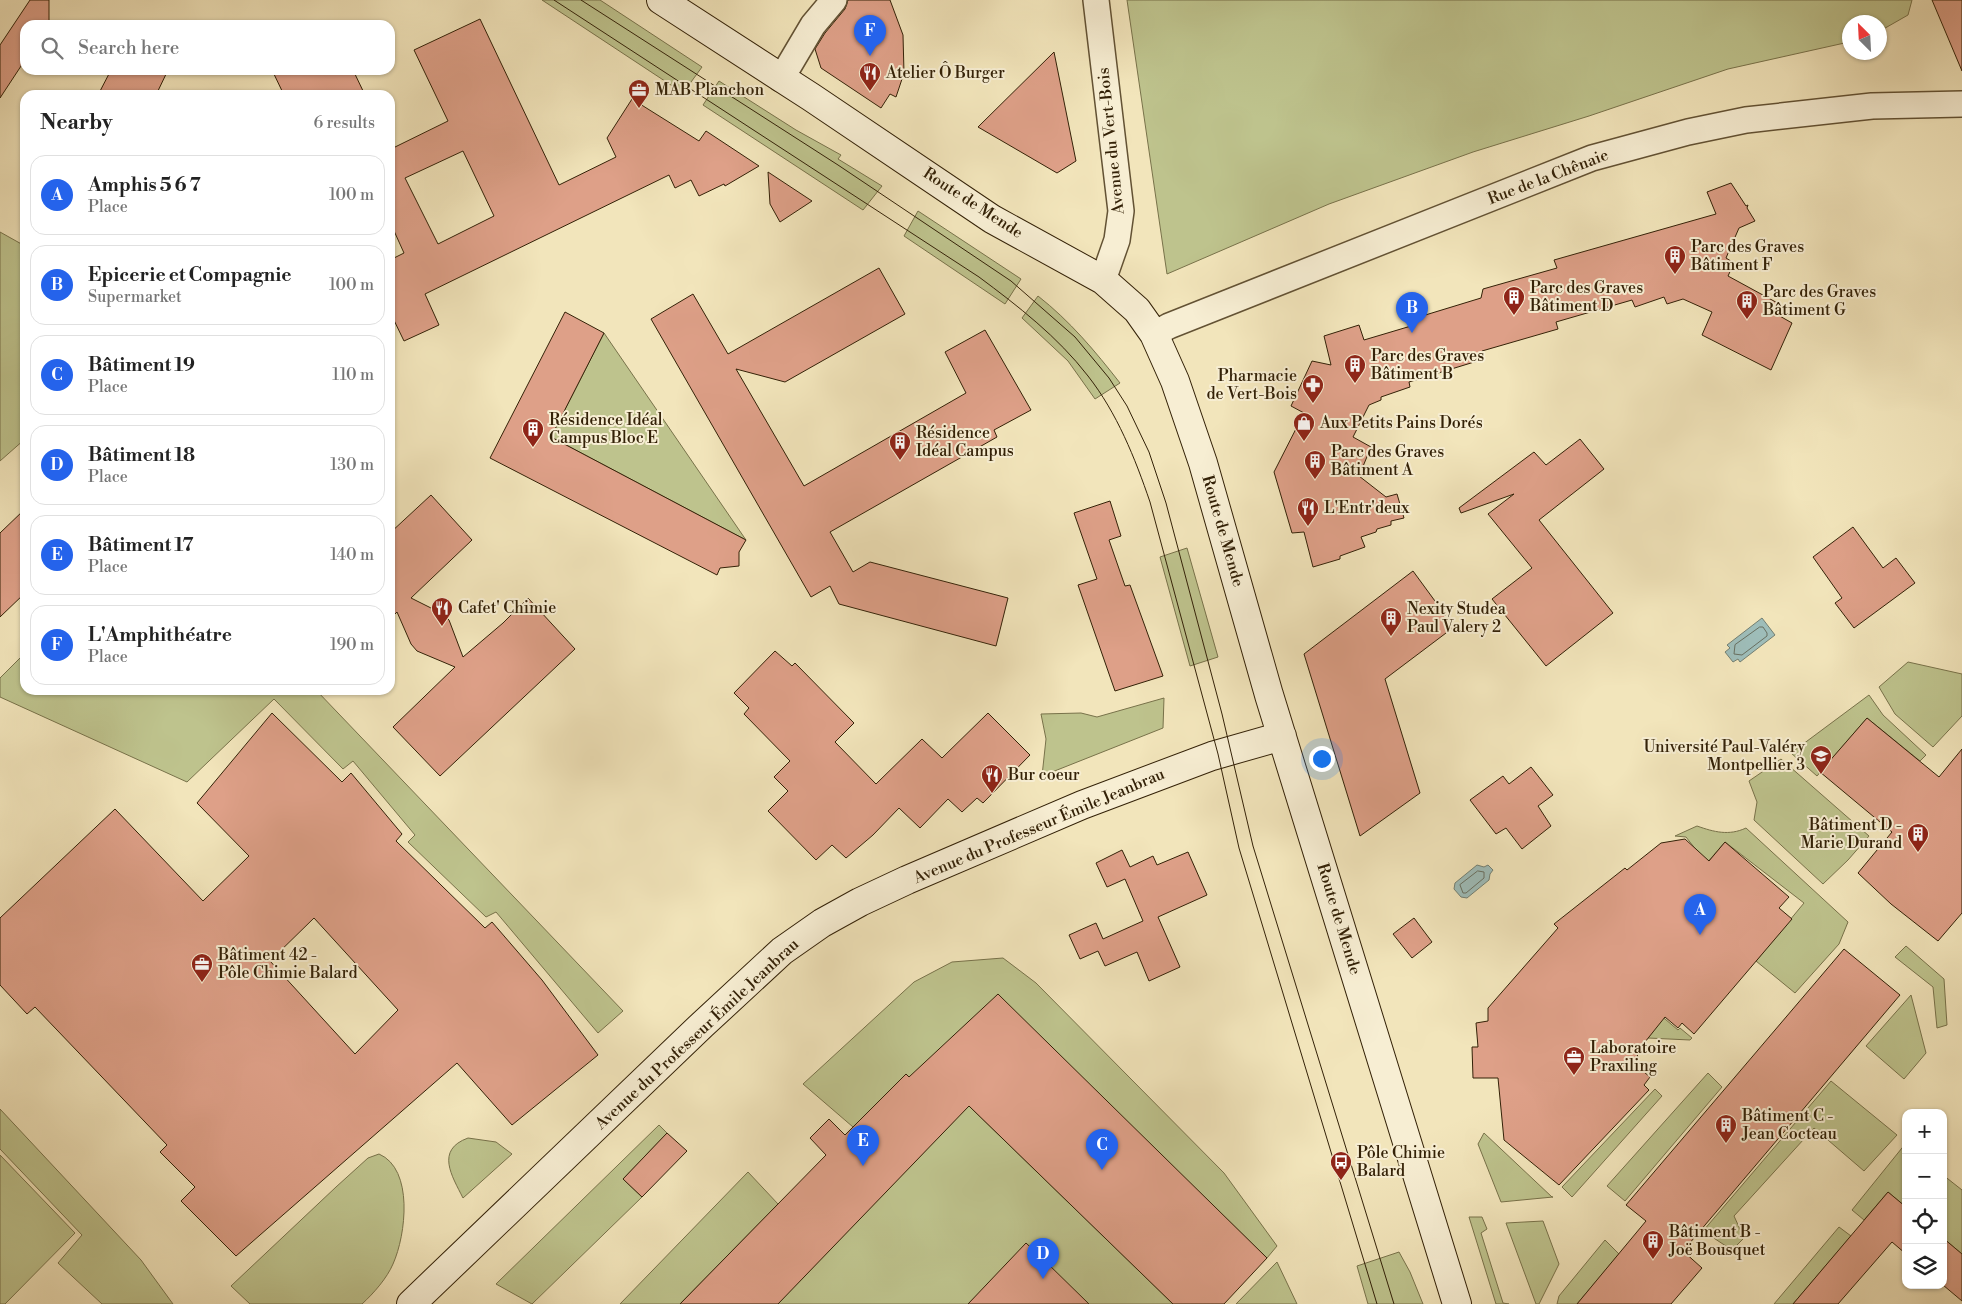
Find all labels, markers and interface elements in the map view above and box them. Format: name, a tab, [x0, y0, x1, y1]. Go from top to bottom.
pin: F	[854, 15, 886, 56]
north arrow	[1842, 15, 1887, 60]
search box	[20, 20, 395, 75]
icon: search	[38, 34, 66, 62]
text: Search here	[78, 36, 179, 60]
restaurant icon: Atelier Ô Burger	[858, 61, 882, 92]
place label: Atelier Ô Burger	[885, 61, 1005, 83]
street label: Avenue du Vert-Bois	[1093, 67, 1129, 216]
office icon: MAB Planchon	[627, 78, 651, 109]
place label: MAB Planchon	[655, 80, 764, 100]
text: Nearby	[40, 110, 113, 136]
text: 6 results	[314, 113, 375, 133]
street label: Rue de la Chênaie	[1485, 145, 1611, 209]
street label: Route de Mende	[919, 163, 1027, 243]
text: Amphis 5 6 7	[88, 173, 201, 197]
text: A	[51, 185, 63, 205]
text: 100 m	[329, 185, 374, 205]
text: Place	[88, 197, 128, 217]
place label: Parc des Graves Bâtiment F	[1690, 237, 1804, 275]
building icon: Parc des Graves Bâtiment F	[1663, 244, 1687, 275]
text: Epicerie et Compagnie	[88, 263, 291, 287]
text: B	[51, 275, 63, 295]
text: 100 m	[329, 275, 374, 295]
place label: Parc des Graves Bâtiment D	[1529, 278, 1643, 316]
place label: Parc des Graves Bâtiment G	[1762, 282, 1876, 320]
building icon: Parc des Graves Bâtiment D	[1502, 285, 1526, 316]
text: Supermarket	[88, 287, 182, 307]
building icon: Parc des Graves Bâtiment G	[1735, 289, 1759, 320]
pin: B	[1396, 292, 1428, 333]
place label: Parc des Graves Bâtiment B	[1370, 346, 1484, 384]
text: Bâtiment 19	[88, 353, 195, 377]
building icon: Parc des Graves Bâtiment B	[1343, 353, 1367, 384]
text: C	[51, 365, 63, 385]
text: 110 m	[332, 365, 374, 385]
place label: Pharmacie de Vert-Bois	[1207, 366, 1297, 404]
pharmacy icon: Pharmacie de Vert-Bois	[1301, 373, 1325, 404]
text: Place	[88, 377, 128, 397]
place label: Résidence Idéal Campus Bloc E	[549, 410, 663, 448]
shop icon: Aux Petits Pains Dorés	[1292, 411, 1316, 442]
place label: Aux Petits Pains Dorés	[1319, 413, 1483, 433]
building icon: Résidence Idéal Campus Bloc E	[521, 417, 545, 448]
place label: Résidence Idéal Campus	[916, 423, 1014, 461]
building icon: Résidence Idéal Campus	[888, 430, 912, 461]
place label: Parc des Graves Bâtiment A	[1330, 442, 1444, 480]
text: Bâtiment 18	[88, 443, 195, 467]
building icon: Parc des Graves Bâtiment A	[1303, 449, 1327, 480]
text: D	[51, 455, 63, 475]
text: 130 m	[330, 455, 374, 475]
text: Place	[88, 467, 128, 487]
street label: Route de Mende	[1197, 473, 1249, 589]
restaurant icon: L'Entr'deux	[1296, 496, 1320, 527]
place label: L'Entr'deux	[1324, 498, 1410, 518]
text: Bâtiment 17	[88, 533, 194, 557]
text: E	[51, 545, 63, 565]
text: 140 m	[330, 545, 374, 565]
text: Place	[88, 557, 128, 577]
restaurant icon: Cafet' Chimie	[430, 596, 454, 627]
place label: Cafet' Chimie	[458, 598, 556, 618]
place label: Nexity Studea Paul Valery 2	[1407, 599, 1507, 637]
building icon: Nexity Studea Paul Valery 2	[1379, 606, 1403, 637]
text: L'Amphithéatre	[88, 623, 232, 647]
text: F	[51, 635, 63, 655]
text: 190 m	[330, 635, 374, 655]
text: Place	[88, 647, 128, 667]
place label: Université Paul-Valéry Montpellier 3	[1644, 737, 1805, 775]
school or university icon: Université Paul-Valéry Montpellier 3	[1809, 744, 1833, 775]
your location	[1309, 746, 1335, 772]
street label: Avenue du Professeur Émile Jeanbrau	[909, 762, 1168, 889]
restaurant icon: Bur coeur	[980, 763, 1004, 794]
place label: Bur coeur	[1007, 765, 1080, 785]
place label: Bâtiment D - Marie Durand	[1801, 815, 1902, 853]
building icon: Bâtiment D - Marie Durand	[1906, 822, 1930, 853]
street label: Route de Mende	[1313, 861, 1365, 977]
pin: A	[1684, 894, 1716, 935]
street label: Avenue du Professeur Émile Jeanbrau	[589, 933, 803, 1134]
place label: Bâtiment 42 - Pôle Chimie Balard	[217, 945, 358, 983]
office icon: Bâtiment 42 - Pôle Chimie Balard	[190, 952, 214, 983]
place label: Laboratoire Praxiling	[1590, 1038, 1676, 1076]
office icon: Laboratoire Praxiling	[1562, 1045, 1586, 1076]
place label: Bâtiment C - Jean Cocteau	[1741, 1106, 1837, 1144]
map controls	[1902, 1109, 1947, 1289]
button: +	[1902, 1109, 1947, 1154]
building icon: Bâtiment C - Jean Cocteau	[1714, 1113, 1738, 1144]
pin: E	[847, 1125, 879, 1166]
pin: C	[1086, 1129, 1118, 1170]
place label: Pôle Chimie Balard	[1356, 1143, 1445, 1181]
bus stop icon: Pôle Chimie Balard	[1329, 1150, 1353, 1181]
button: −	[1902, 1154, 1947, 1199]
button: locate	[1902, 1199, 1947, 1244]
place label: Bâtiment B - Joë Bousquet	[1668, 1222, 1766, 1260]
building icon: Bâtiment B - Joë Bousquet	[1641, 1229, 1665, 1260]
pin: D	[1027, 1238, 1059, 1279]
button: layers	[1902, 1244, 1947, 1289]

